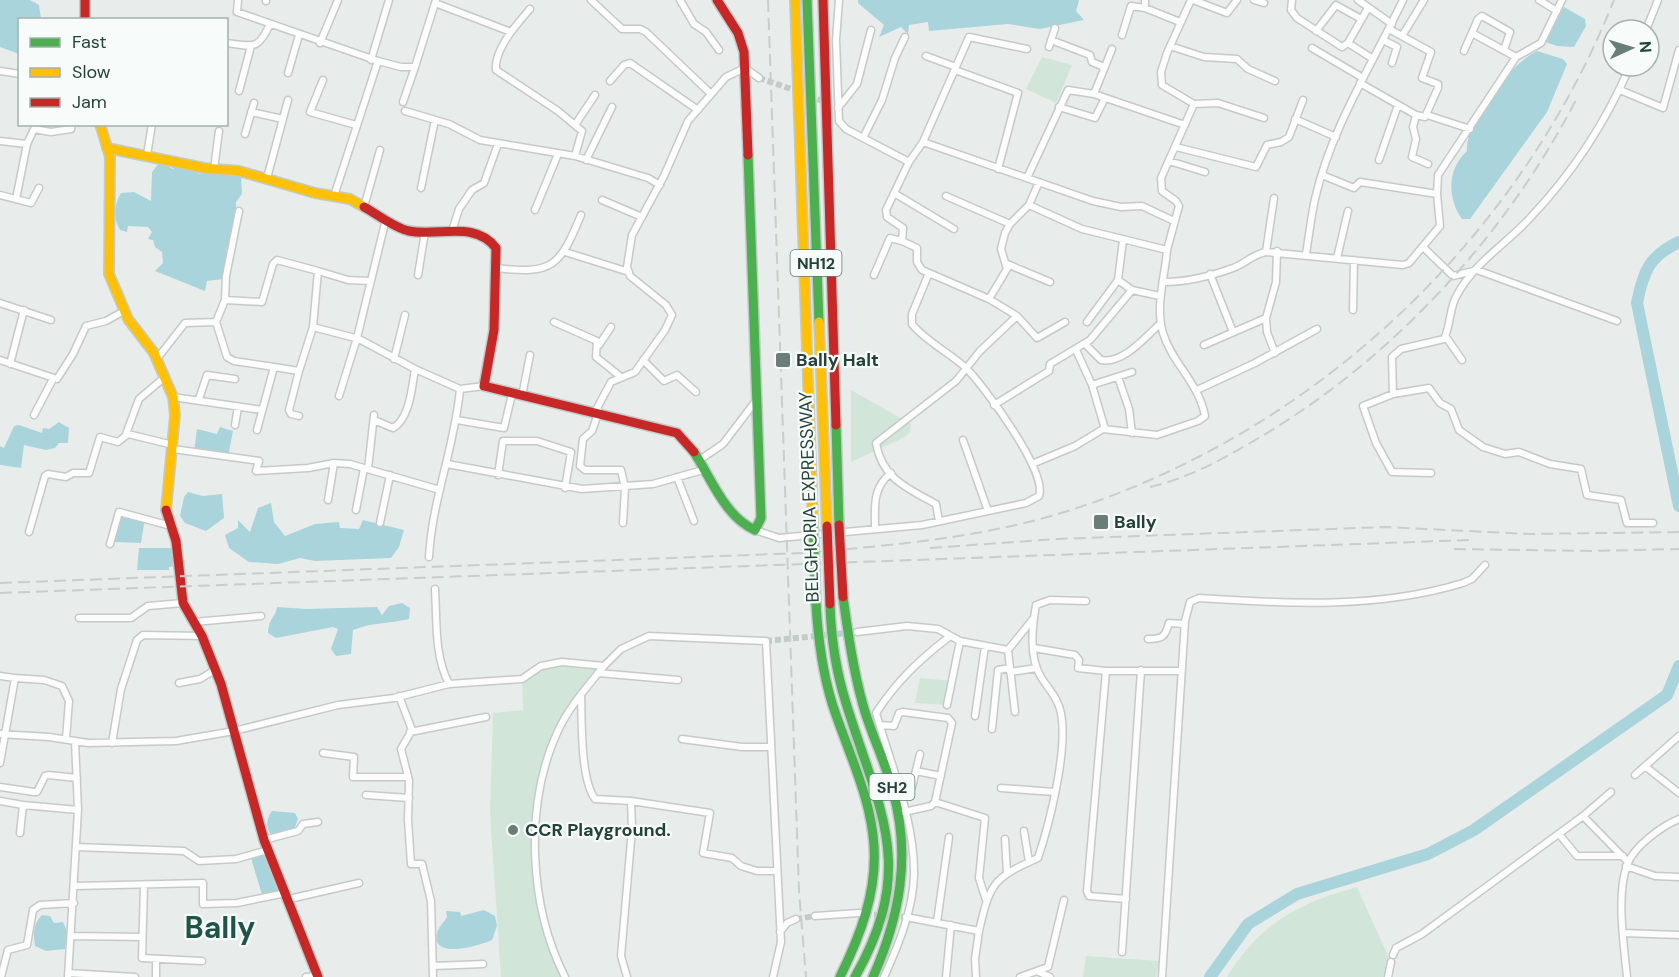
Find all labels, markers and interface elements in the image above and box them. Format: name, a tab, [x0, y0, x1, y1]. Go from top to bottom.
legend	[18, 18, 228, 126]
north arrow	[1601, 18, 1661, 78]
text: Fast	[72, 30, 107, 54]
text: N	[1635, 40, 1656, 54]
text: Slow	[72, 60, 111, 84]
text: Jam	[72, 90, 107, 114]
road number: NH12	[790, 250, 842, 276]
place label: Bally Halt	[796, 348, 879, 372]
marker: Bally Halt	[774, 351, 792, 369]
street label: BELGHORIA EXPRESSWAY	[793, 391, 825, 603]
place label: Bally	[1114, 510, 1157, 534]
marker: Bally	[1092, 513, 1110, 531]
road number: SH2	[870, 774, 914, 800]
place label: CCR Playground.	[525, 818, 671, 842]
marker: CCR Playground.	[506, 823, 520, 837]
district label: Bally	[185, 908, 255, 947]

